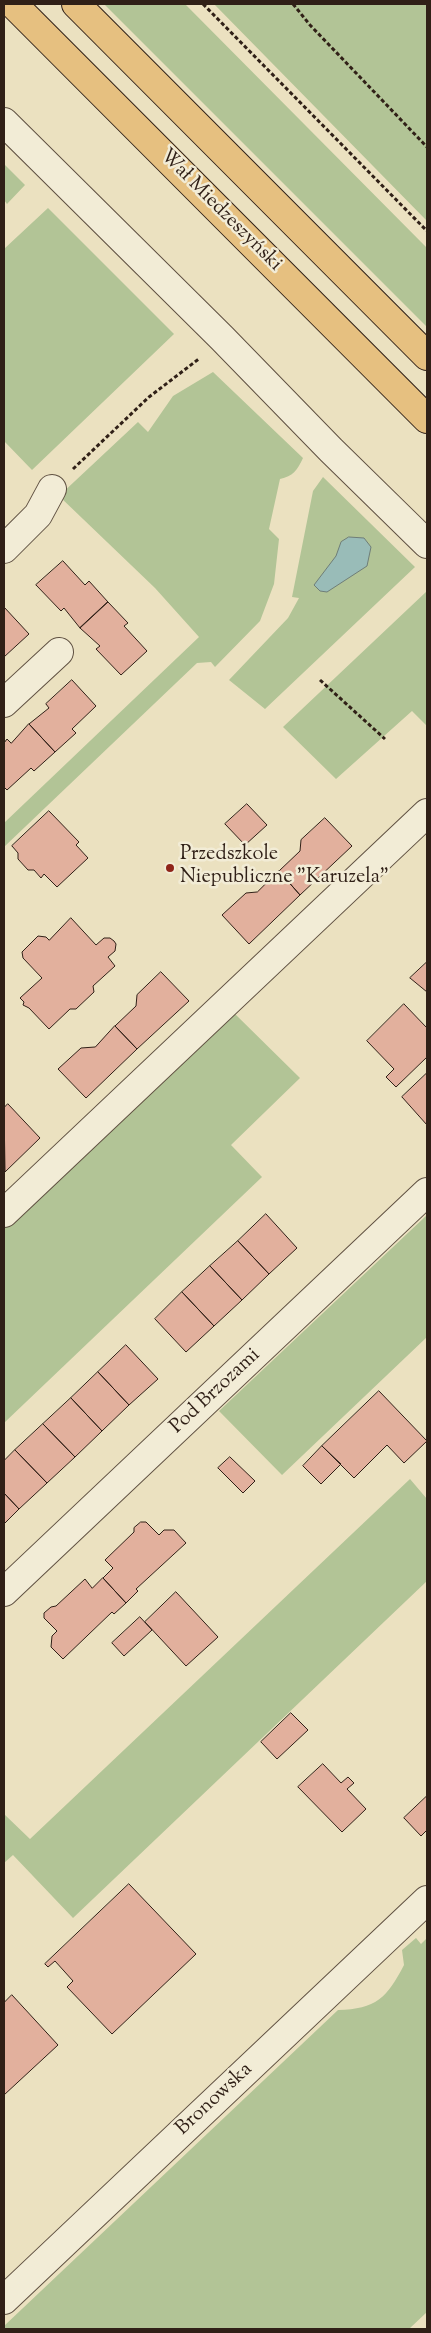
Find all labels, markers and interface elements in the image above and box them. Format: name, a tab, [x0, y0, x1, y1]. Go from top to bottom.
street label: Wał Miedzeszyński	[154, 145, 286, 277]
place label: Przedszkole Niepubliczne "Karuzela"	[180, 844, 389, 891]
marker: Przedszkole Niepubliczne "Karuzela"	[164, 862, 176, 874]
street label: Pod Brzozami	[166, 1344, 266, 1440]
street label: Bronowska	[172, 2059, 258, 2141]

